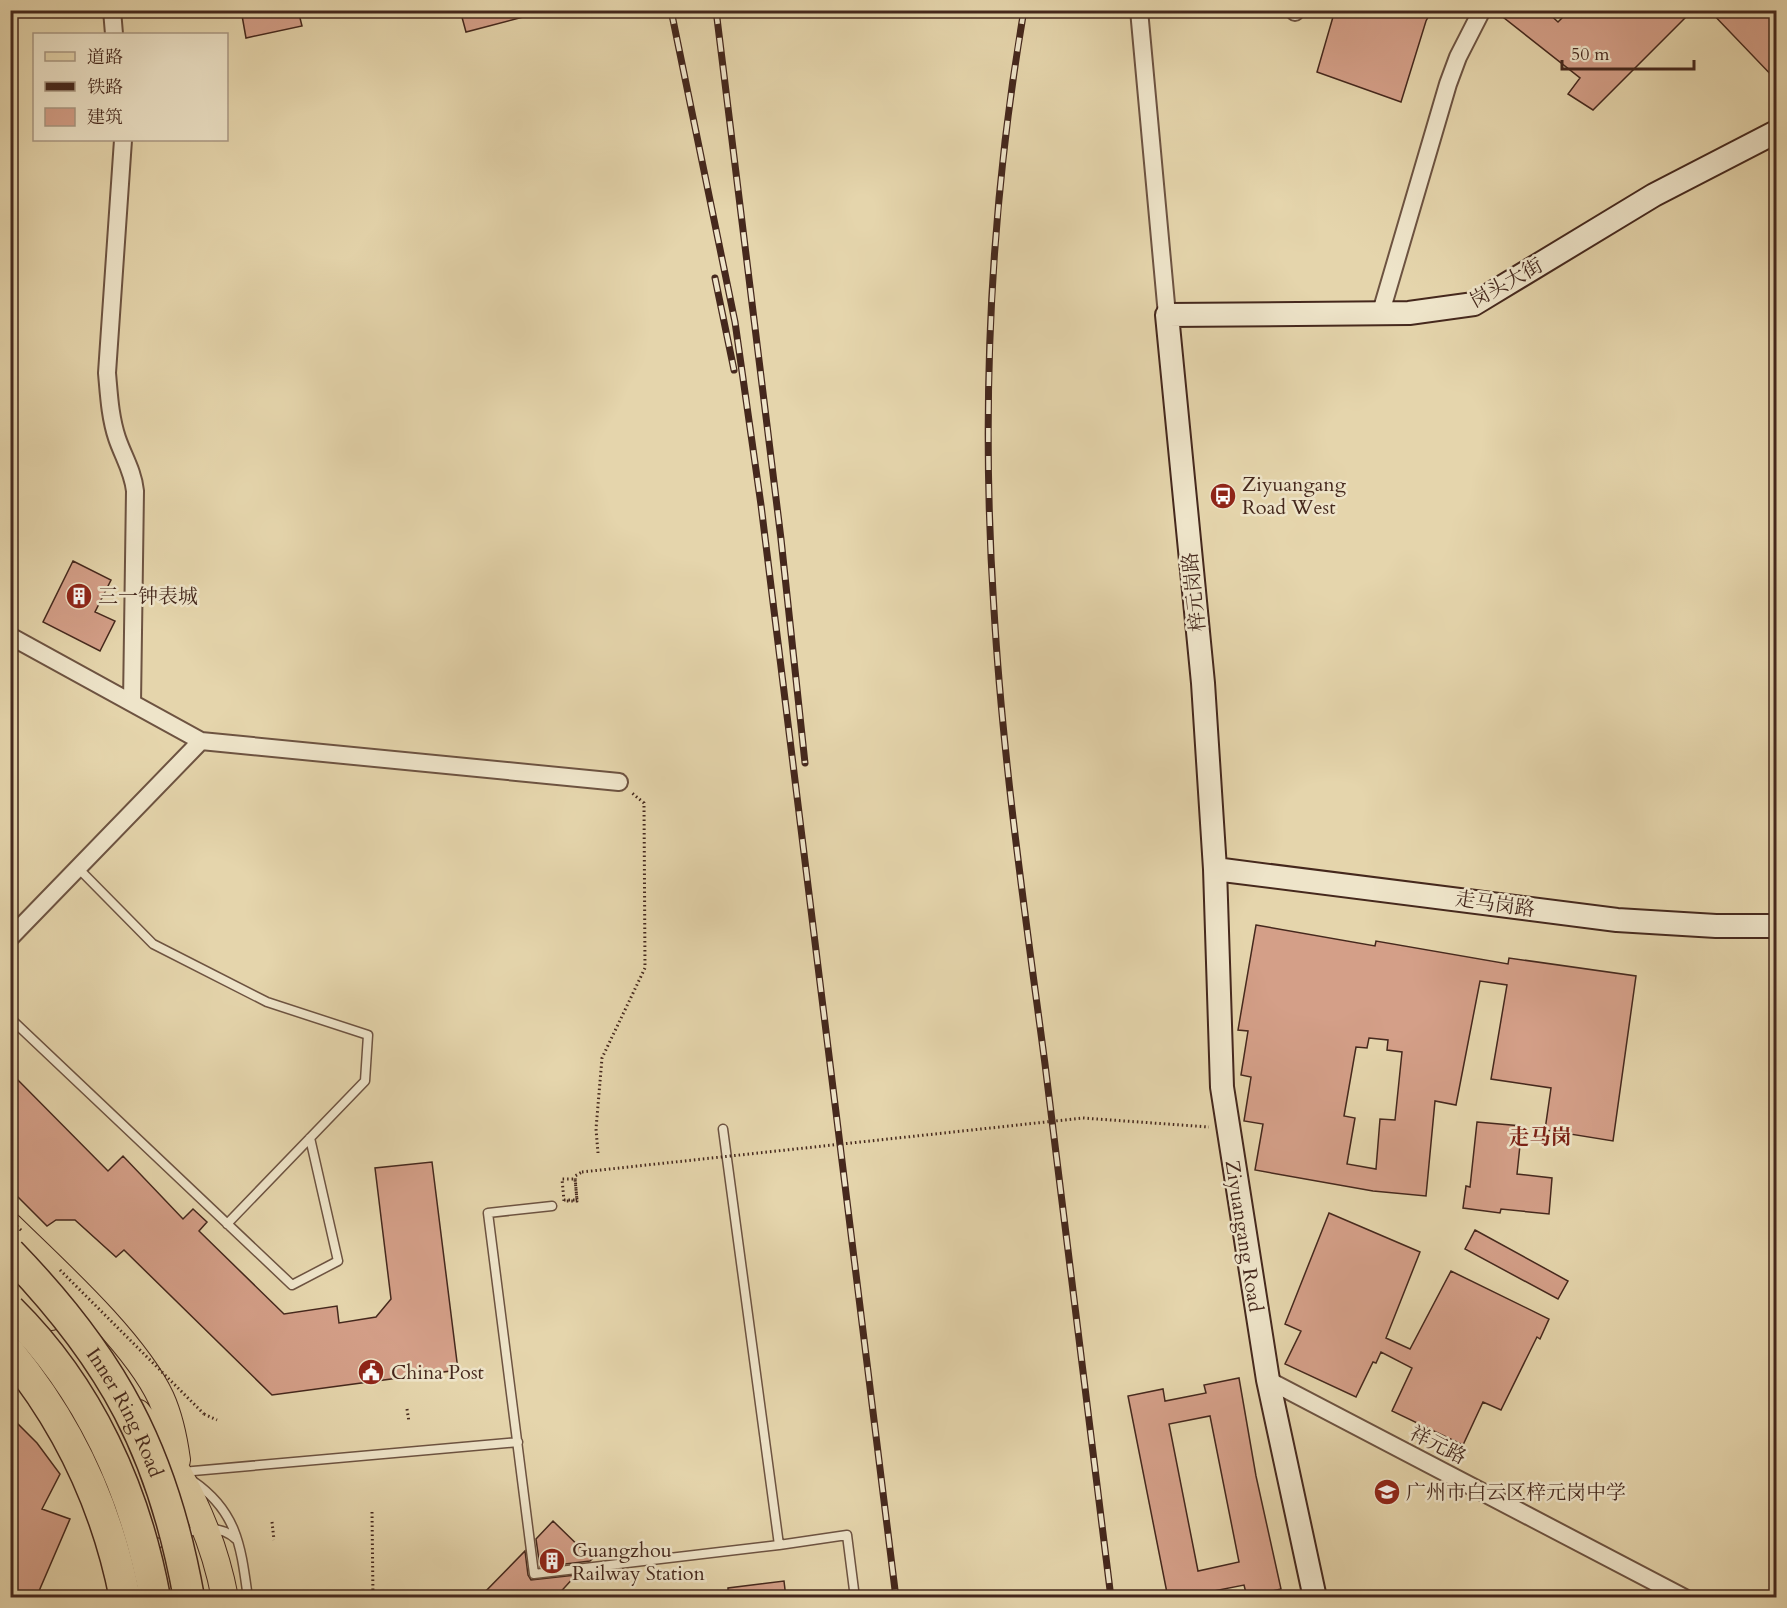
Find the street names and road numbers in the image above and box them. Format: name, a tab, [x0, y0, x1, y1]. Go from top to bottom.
street label: 岗头大街	[1464, 252, 1548, 314]
street label: 梓元岗路	[1176, 551, 1212, 633]
street label: 走马岗路	[1454, 885, 1536, 923]
street label: Ziyuangang Road	[1219, 1158, 1269, 1314]
street label: Inner Ring Road	[80, 1342, 170, 1481]
street label: 祥元路	[1405, 1419, 1471, 1471]

